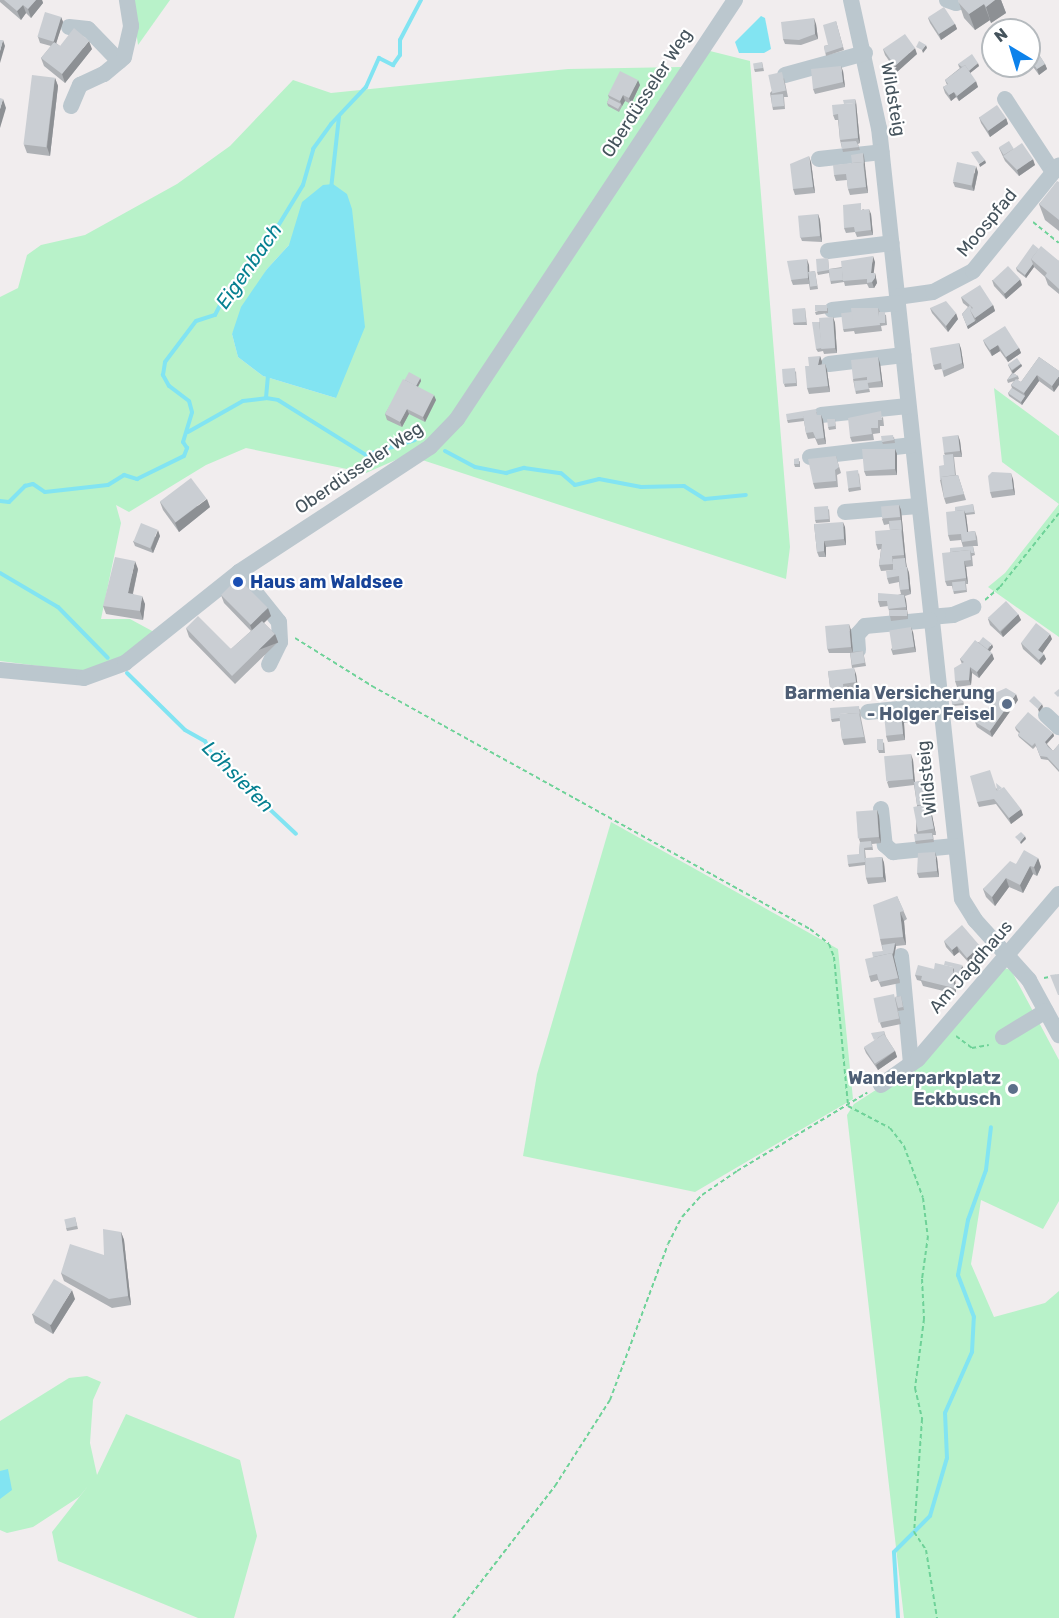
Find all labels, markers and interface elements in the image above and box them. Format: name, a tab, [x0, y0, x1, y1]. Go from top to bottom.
north arrow	[981, 18, 1041, 78]
street label: Oberdüsseler Weg	[597, 24, 697, 162]
text: N	[990, 24, 1011, 46]
street label: Wildsteig	[876, 60, 910, 138]
street label: Moospfad	[952, 185, 1022, 261]
water label: Eigenbach	[211, 219, 287, 313]
street label: Oberdüsseler Weg	[291, 417, 427, 519]
place label: Haus am Waldsee	[250, 571, 403, 593]
marker: Haus am Waldsee	[231, 575, 245, 589]
place label: Barmenia Versicherung - Holger Feisel	[784, 683, 995, 726]
marker: Barmenia Versicherung - Holger Feisel	[1000, 697, 1014, 711]
water label: Löhsiefen	[197, 736, 279, 818]
street label: Wildsteig	[912, 739, 942, 817]
street label: Am Jagdhaus	[925, 916, 1017, 1018]
place label: Wanderparkplatz Eckbusch	[848, 1068, 1001, 1110]
marker: Wanderparkplatz Eckbusch	[1006, 1082, 1020, 1096]

